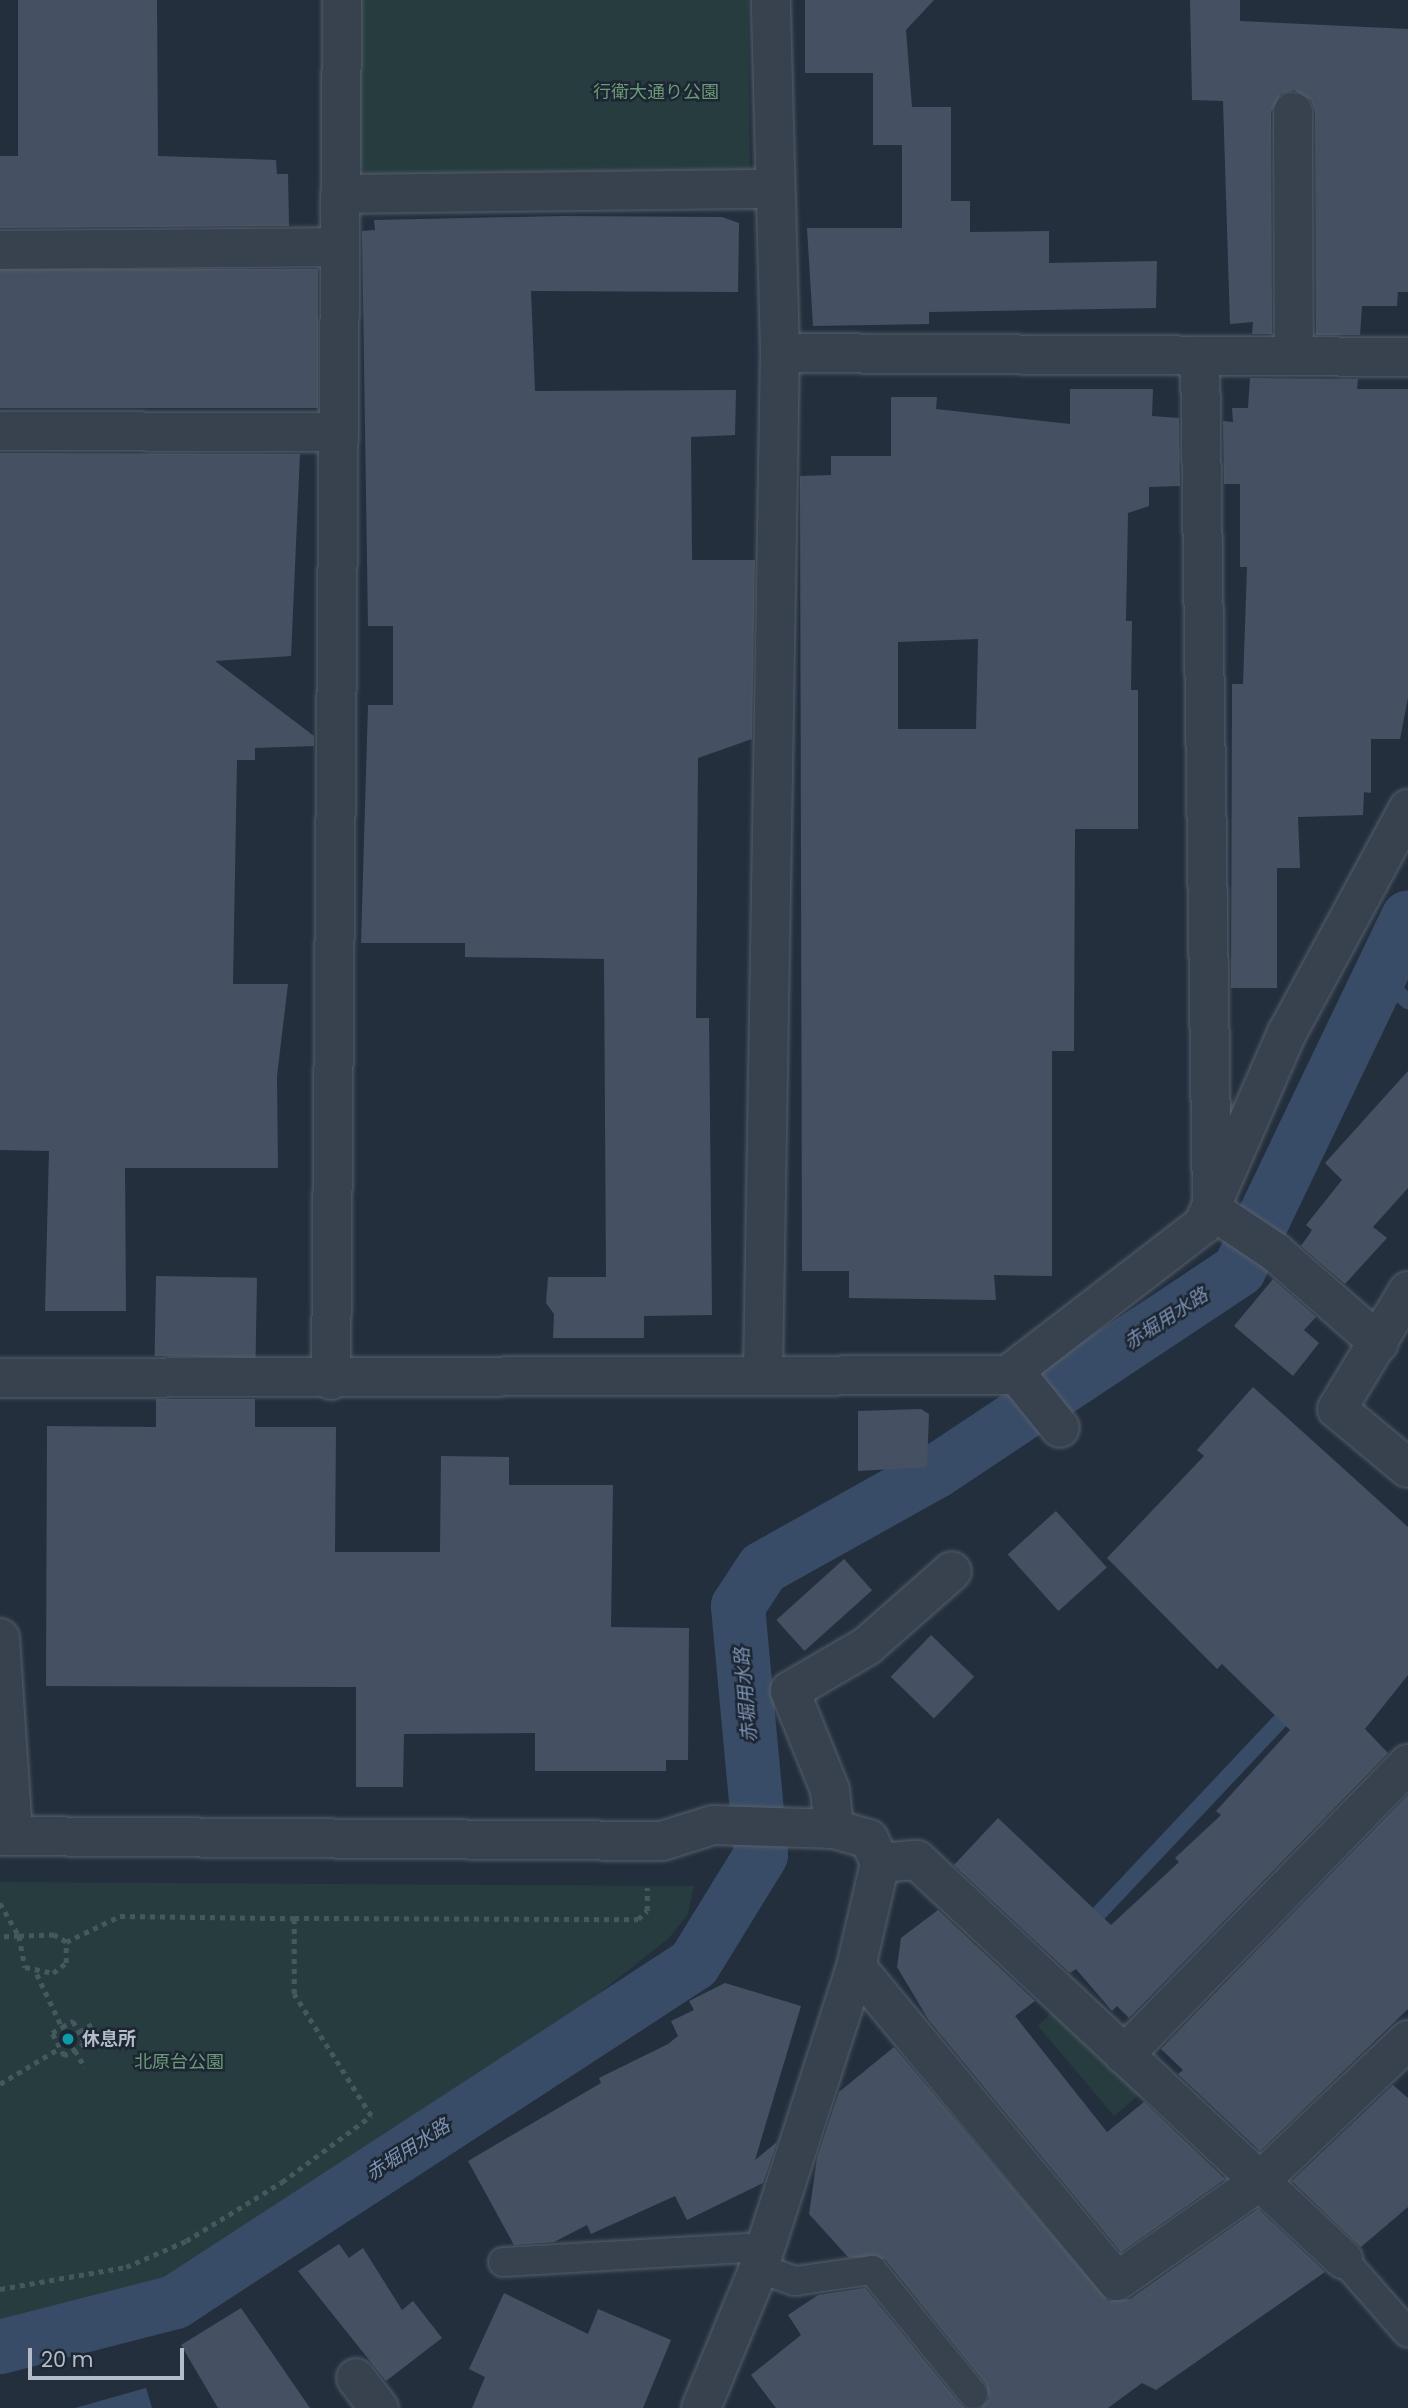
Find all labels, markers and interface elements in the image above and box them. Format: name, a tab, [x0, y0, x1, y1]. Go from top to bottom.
park label: 行衛大通り公園	[593, 81, 719, 103]
water label: 赤堀用水路	[1120, 1284, 1212, 1354]
water label: 赤堀用水路	[731, 1647, 761, 1743]
place label: 休息所	[82, 2028, 136, 2050]
marker: 休息所	[60, 2031, 76, 2047]
park label: 北原台公園	[134, 2051, 224, 2073]
water label: 赤堀用水路	[362, 2115, 454, 2185]
scale bar	[32, 2334, 187, 2378]
text: 20 m	[41, 2345, 94, 2374]

